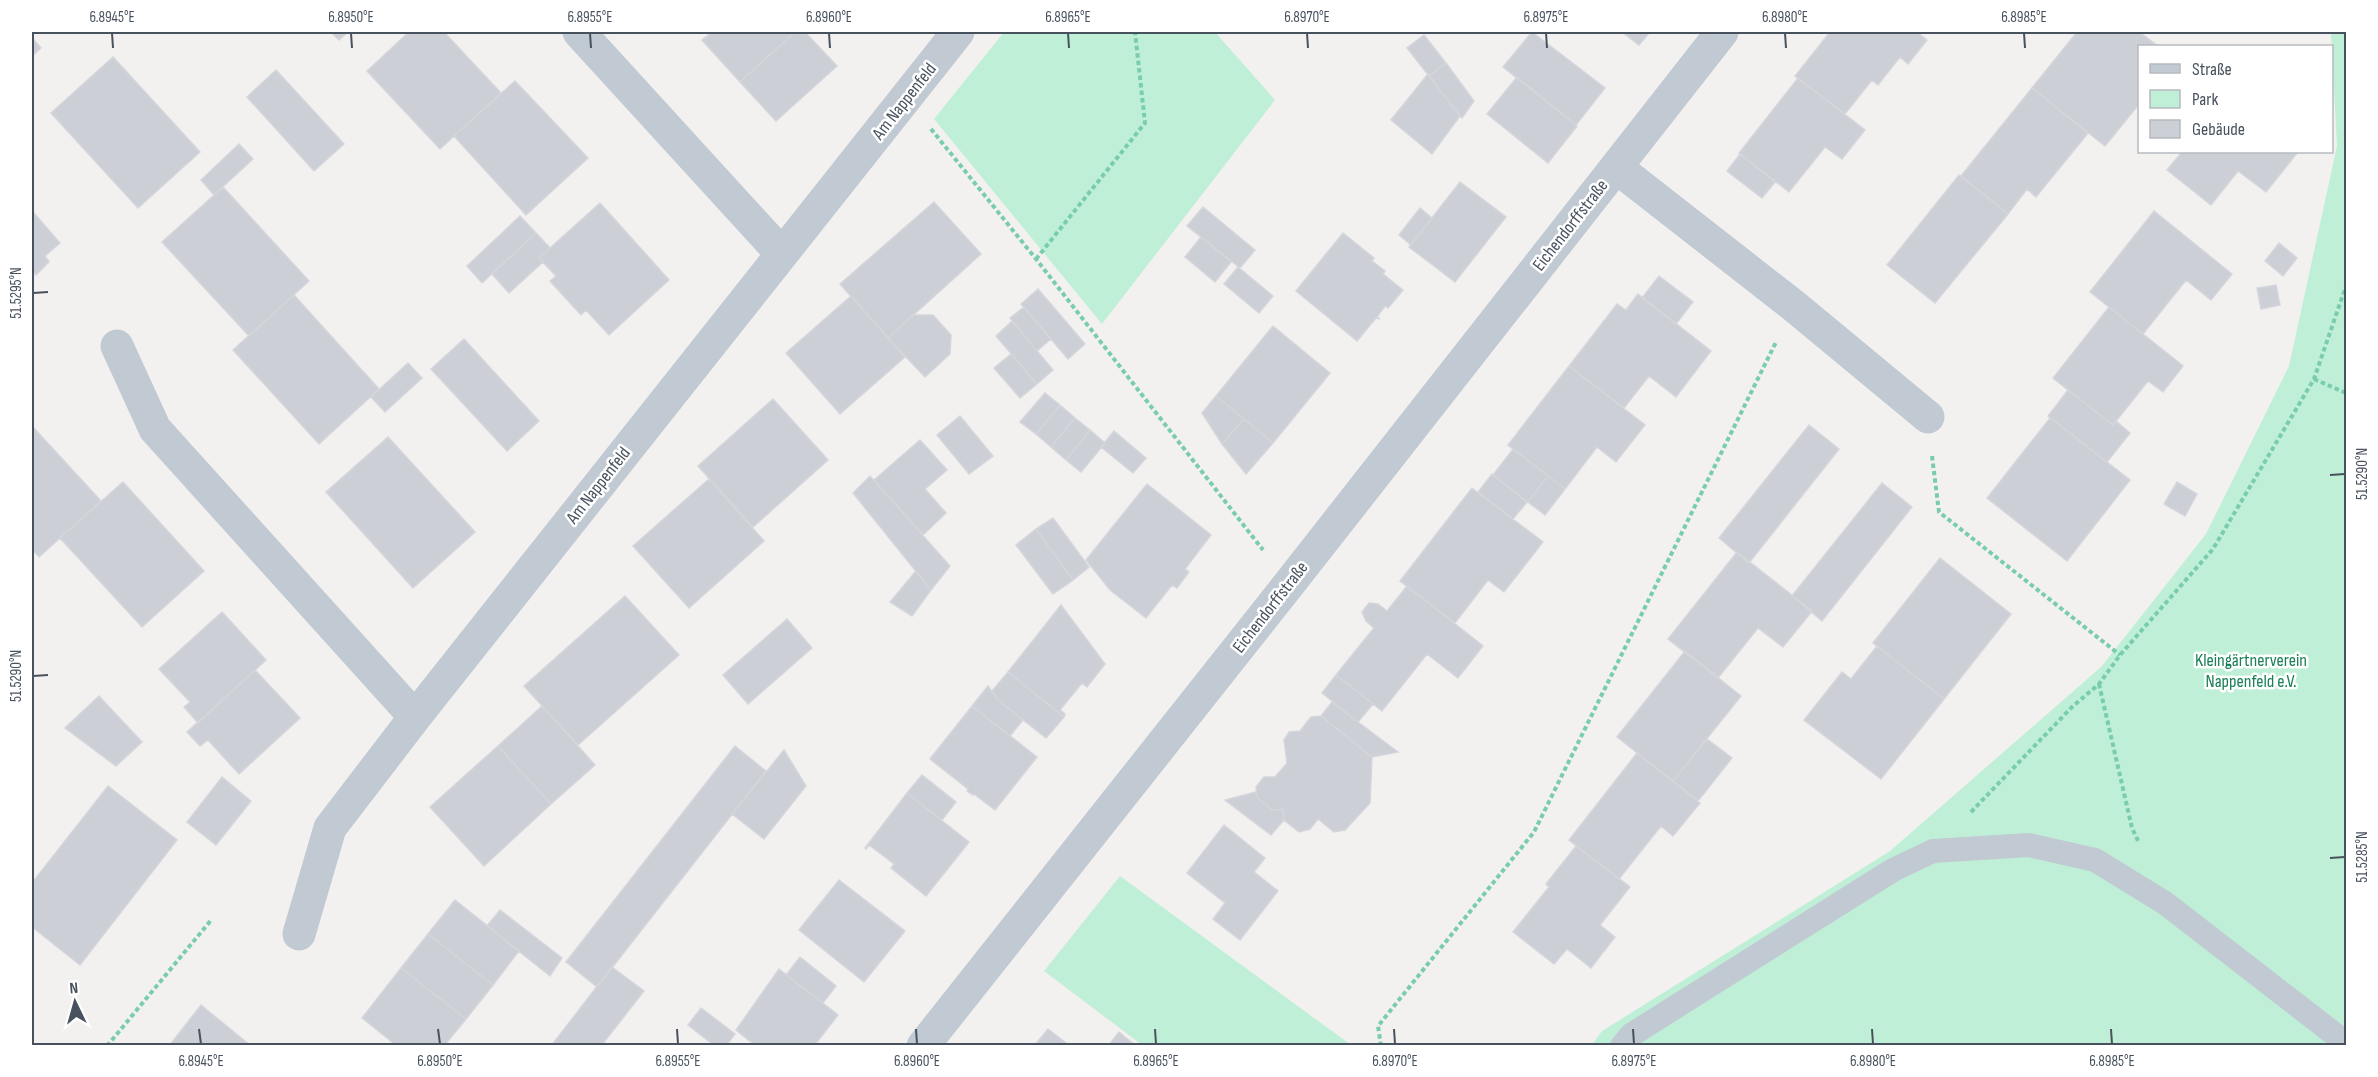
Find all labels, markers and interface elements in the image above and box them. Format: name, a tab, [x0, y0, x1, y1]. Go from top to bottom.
text: 6.8945°E	[89, 8, 135, 27]
text: 6.8950°E	[328, 8, 374, 27]
text: 6.8955°E	[568, 8, 612, 27]
text: 6.8960°E	[806, 8, 852, 27]
text: 6.8965°E	[1045, 8, 1091, 27]
text: 6.8970°E	[1284, 8, 1330, 27]
text: 6.8975°E	[1524, 8, 1568, 27]
text: 6.8980°E	[1762, 8, 1808, 27]
text: 6.8985°E	[2001, 8, 2047, 27]
legend	[2138, 45, 2333, 153]
street label: Am Nappenfeld	[867, 59, 941, 145]
text: Straße	[2192, 59, 2232, 80]
text: Park	[2192, 89, 2218, 110]
text: Gebäude	[2192, 119, 2245, 140]
street label: Eichendorffstraße	[1528, 176, 1612, 275]
text: 51.5295°N	[7, 267, 26, 319]
street label: Am Nappenfeld	[561, 443, 635, 529]
text: 51.5290°N	[2353, 448, 2372, 500]
street label: Eichendorffstraße	[1228, 558, 1312, 657]
text: 51.5290°N	[7, 650, 26, 702]
park label: Kleingärtnerverein Nappenfeld e.V.	[2195, 650, 2307, 692]
text: 51.5285°N	[2353, 831, 2372, 883]
north arrow	[45, 972, 105, 1032]
text: N	[69, 979, 79, 998]
text: 6.8945°E	[178, 1052, 224, 1071]
text: 6.8950°E	[417, 1052, 463, 1071]
text: 6.8955°E	[656, 1052, 700, 1071]
text: 6.8960°E	[894, 1052, 940, 1071]
text: 6.8965°E	[1133, 1052, 1179, 1071]
text: 6.8970°E	[1372, 1052, 1418, 1071]
text: 6.8975°E	[1612, 1052, 1656, 1071]
text: 6.8980°E	[1850, 1052, 1896, 1071]
text: 6.8985°E	[2089, 1052, 2135, 1071]

